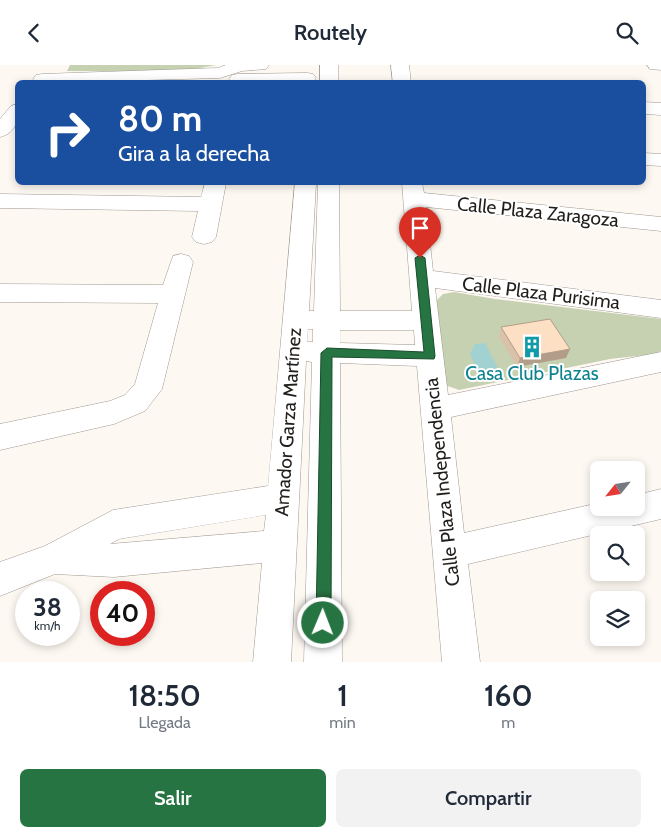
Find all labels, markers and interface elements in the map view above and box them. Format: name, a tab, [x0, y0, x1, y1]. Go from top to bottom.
icon: back	[20, 19, 48, 47]
text: Routely	[294, 19, 367, 46]
icon: search	[613, 19, 641, 47]
text: 80 m	[118, 97, 202, 140]
icon: right	[35, 100, 100, 165]
text: Gira a la derecha	[118, 140, 270, 167]
street label: Calle Plaza Zaragoza	[456, 192, 620, 232]
pin	[399, 207, 441, 258]
icon: arrive	[406, 214, 434, 242]
street label: Calle Plaza Purisima	[461, 272, 621, 314]
street label: Amador Garza Martínez	[270, 327, 306, 517]
building icon: Casa Club Plazas	[519, 334, 545, 360]
place label: Casa Club Plazas	[465, 362, 599, 385]
street label: Calle Plaza Independencia	[420, 377, 464, 587]
north arrow	[590, 461, 645, 516]
map controls	[590, 461, 645, 646]
button: search	[590, 526, 645, 581]
speed limit sign: 40	[90, 581, 155, 646]
button: layers	[590, 591, 645, 646]
text: 38	[33, 592, 62, 622]
position arrow	[296, 596, 348, 648]
text: km/h	[34, 618, 61, 633]
text: 18:50	[128, 677, 201, 714]
text: 1	[337, 677, 348, 714]
text: 160	[484, 677, 533, 714]
text: Llegada	[139, 713, 191, 732]
text: min	[329, 713, 356, 732]
text: m	[501, 713, 515, 732]
button: Salir	[20, 769, 326, 827]
button: Compartir	[336, 769, 641, 827]

